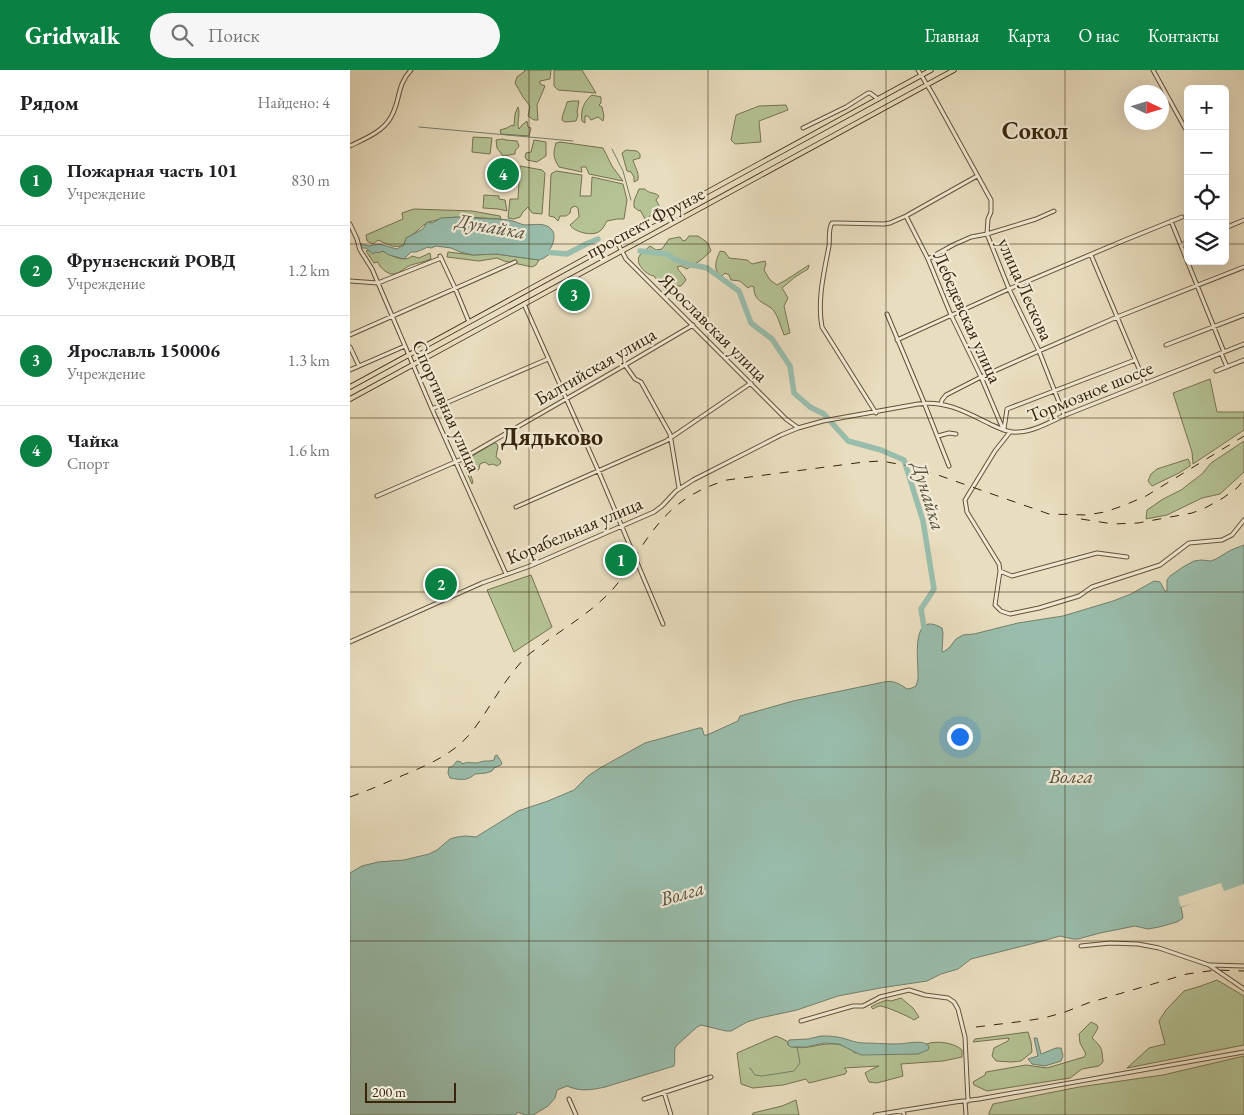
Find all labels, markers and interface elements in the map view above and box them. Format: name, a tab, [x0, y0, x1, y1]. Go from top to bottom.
search box	[150, 13, 500, 58]
text: Gridwalk	[25, 20, 120, 51]
icon: search	[168, 21, 196, 49]
text: Поиск	[208, 23, 260, 48]
text: Главная	[925, 24, 979, 47]
text: Карта	[1007, 24, 1050, 47]
text: О нас	[1078, 24, 1120, 47]
text: Контакты	[1148, 24, 1219, 47]
north arrow	[1124, 85, 1169, 130]
map controls	[1184, 85, 1229, 265]
button: +	[1184, 85, 1229, 130]
text: Рядом	[20, 89, 79, 116]
text: Найдено: 4	[258, 92, 330, 113]
district label: Сокол	[1002, 115, 1068, 146]
button: −	[1184, 130, 1229, 175]
pin: 4	[487, 155, 519, 193]
text: Пожарная часть 101	[67, 158, 238, 183]
text: 1	[32, 170, 40, 191]
text: 830 m	[291, 170, 330, 191]
button: locate	[1184, 175, 1229, 220]
street label: проспект Фрунзе	[582, 181, 709, 264]
text: Учреждение	[67, 183, 145, 204]
water label: Дунайка	[452, 207, 528, 245]
button: layers	[1184, 220, 1229, 265]
street label: улица Лескова	[992, 234, 1060, 345]
street label: Лебедевская улица	[927, 247, 1008, 387]
text: Фрунзенский РОВД	[67, 248, 235, 273]
text: 2	[32, 260, 40, 281]
text: 1.2 km	[288, 260, 330, 281]
street label: Ярославская улица	[653, 267, 774, 388]
text: Учреждение	[67, 273, 145, 294]
pin: 3	[558, 276, 590, 314]
street label: Балтийская улица	[530, 321, 661, 411]
street label: Спортивная улица	[406, 336, 487, 477]
text: Ярославль 150006	[67, 338, 220, 363]
text: 3	[32, 350, 40, 371]
text: 1.3 km	[288, 350, 330, 371]
street label: Тормозное шоссе	[1024, 355, 1157, 428]
text: Учреждение	[67, 363, 145, 384]
district label: Дядьково	[501, 421, 603, 452]
text: Чайка	[67, 428, 119, 453]
text: 4	[32, 440, 40, 461]
text: 1.6 km	[288, 440, 330, 461]
text: Спорт	[67, 453, 109, 474]
water label: Дунайка	[906, 457, 952, 533]
street label: Корабельная улица	[502, 490, 646, 570]
pin: 1	[605, 541, 637, 579]
pin: 2	[425, 565, 457, 603]
your location	[947, 724, 973, 750]
water label: Волга	[1048, 763, 1093, 789]
water label: Волга	[656, 874, 707, 912]
scale bar	[365, 1080, 456, 1103]
text: 200 m	[372, 1083, 406, 1101]

